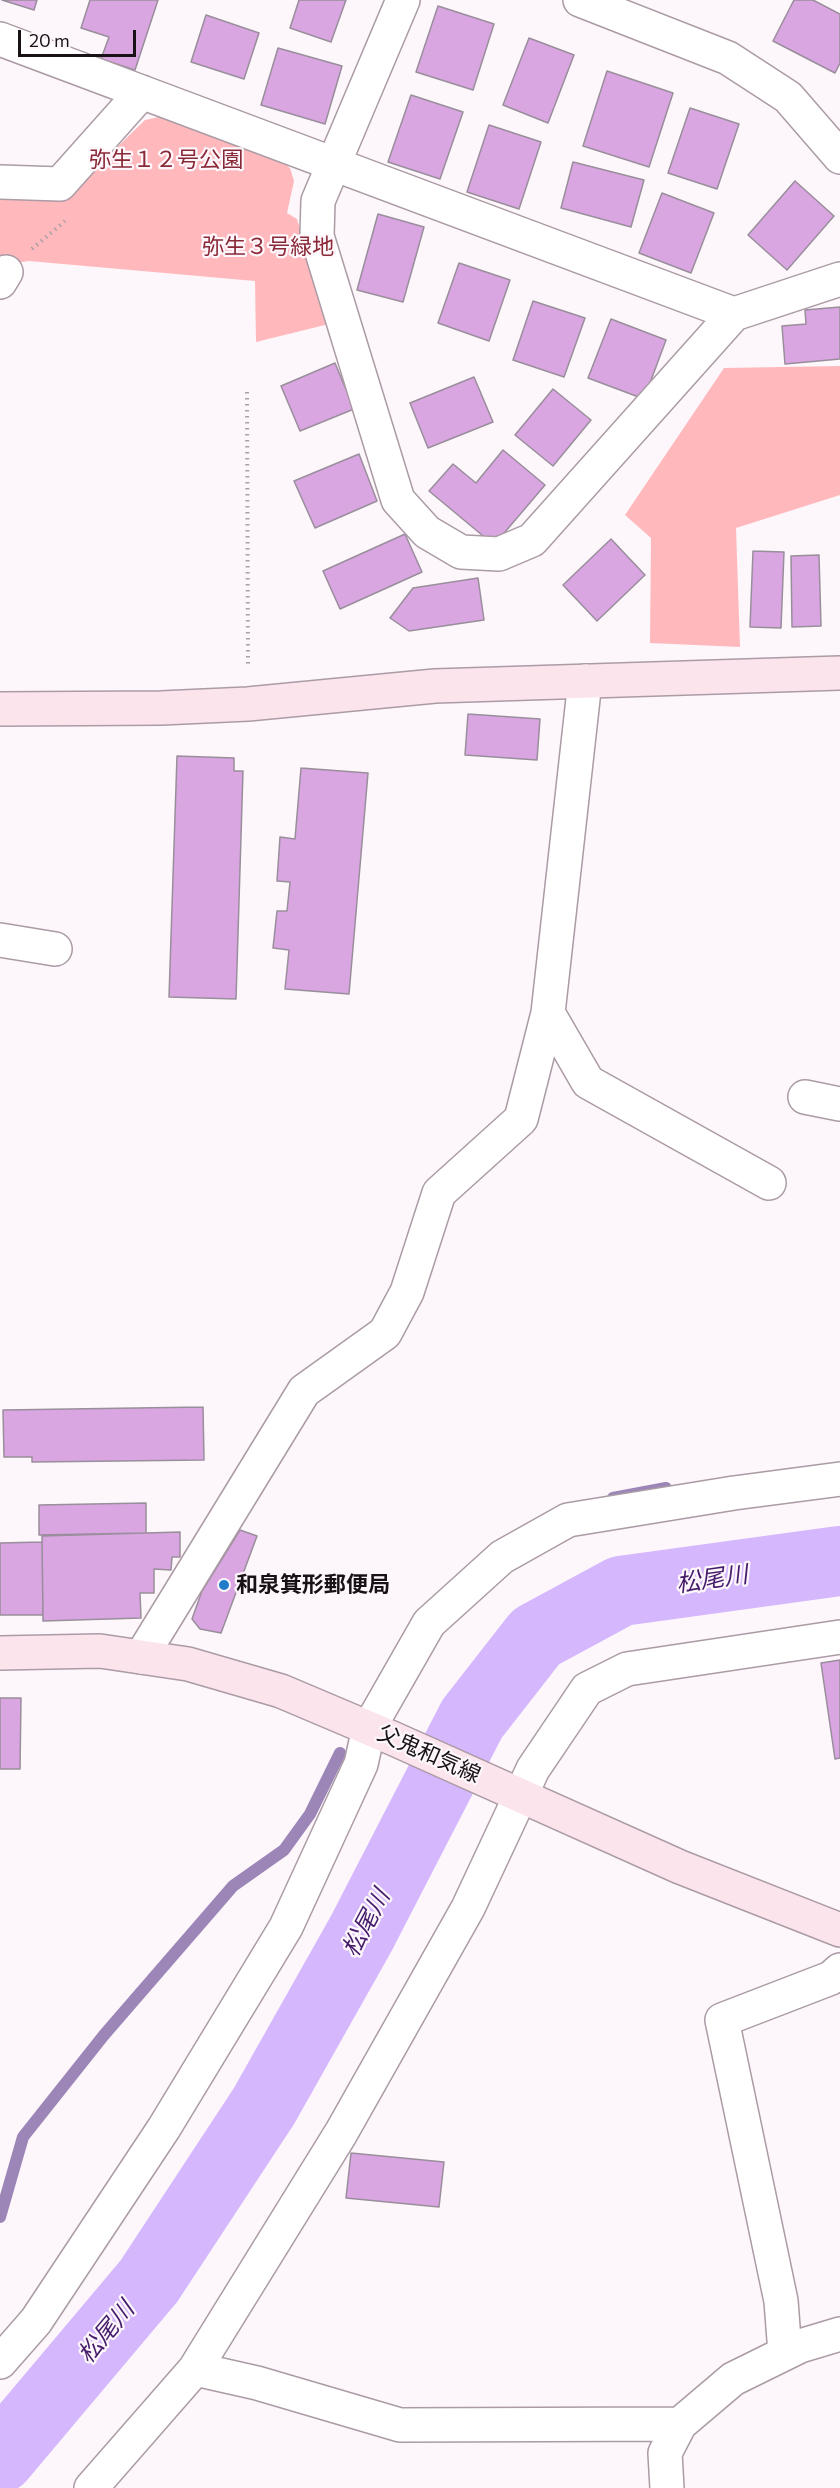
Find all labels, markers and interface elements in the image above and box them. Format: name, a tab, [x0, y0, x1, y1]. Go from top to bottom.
scale bar	[21, 18, 140, 56]
text: 20 m	[29, 29, 70, 51]
park label: 弥生１２号公園	[89, 147, 243, 173]
park label: 弥生３号緑地	[202, 234, 334, 260]
water label: 松尾川	[674, 1560, 750, 1598]
place label: 和泉箕形郵便局	[236, 1572, 390, 1598]
marker: 和泉箕形郵便局	[217, 1578, 231, 1592]
street label: 父鬼和気線	[373, 1720, 485, 1788]
water label: 松尾川	[336, 1884, 396, 1962]
water label: 松尾川	[72, 2295, 140, 2369]

